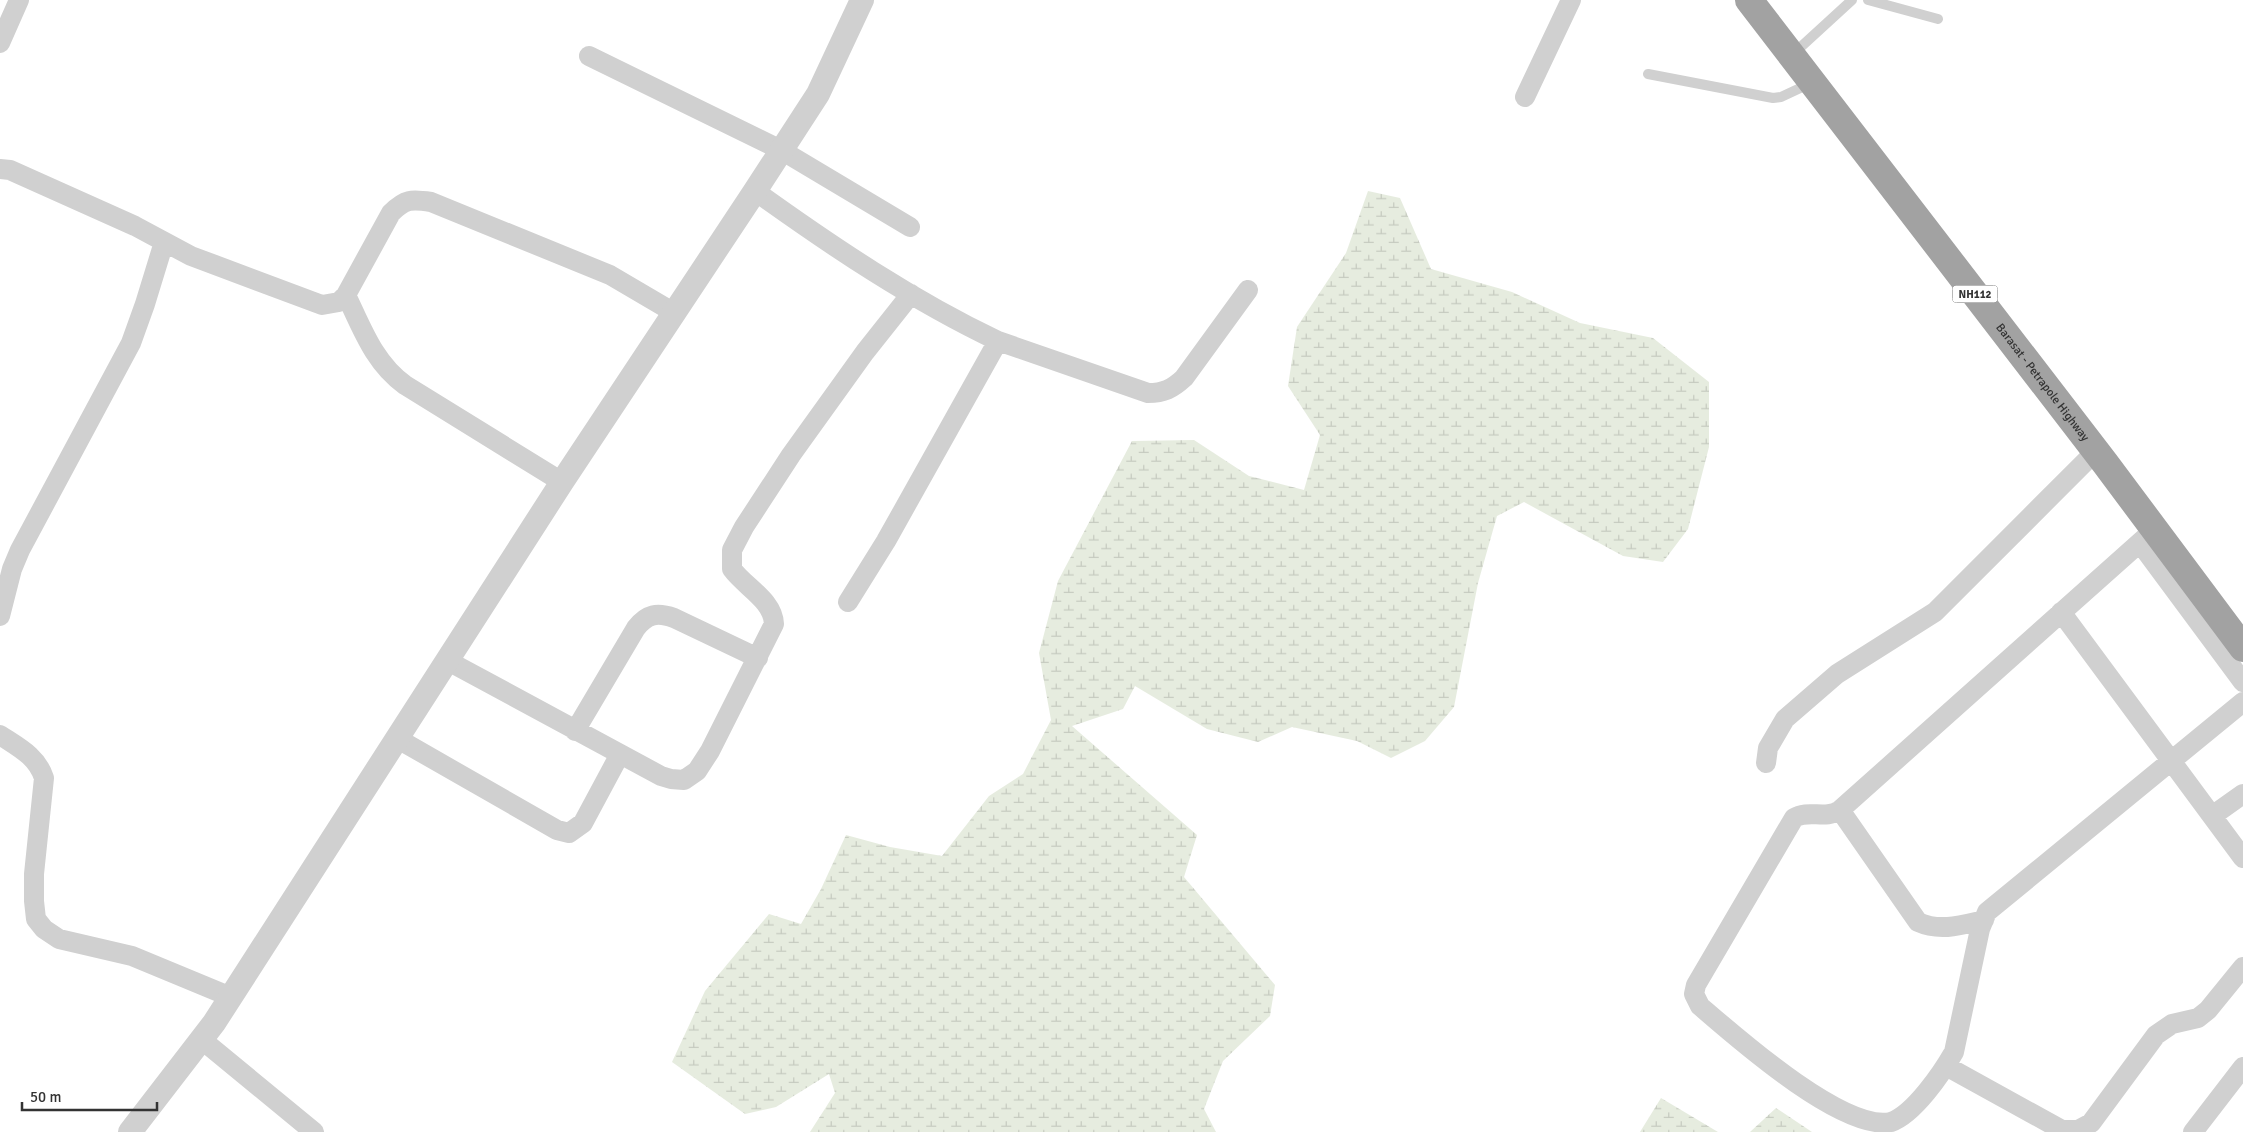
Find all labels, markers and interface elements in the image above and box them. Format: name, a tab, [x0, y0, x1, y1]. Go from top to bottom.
road number: NH112	[1952, 286, 1998, 302]
street label: Barasat - Petrapole Highway	[1993, 320, 2093, 444]
scale bar	[22, 1080, 158, 1112]
text: 50 m	[30, 1088, 61, 1106]

